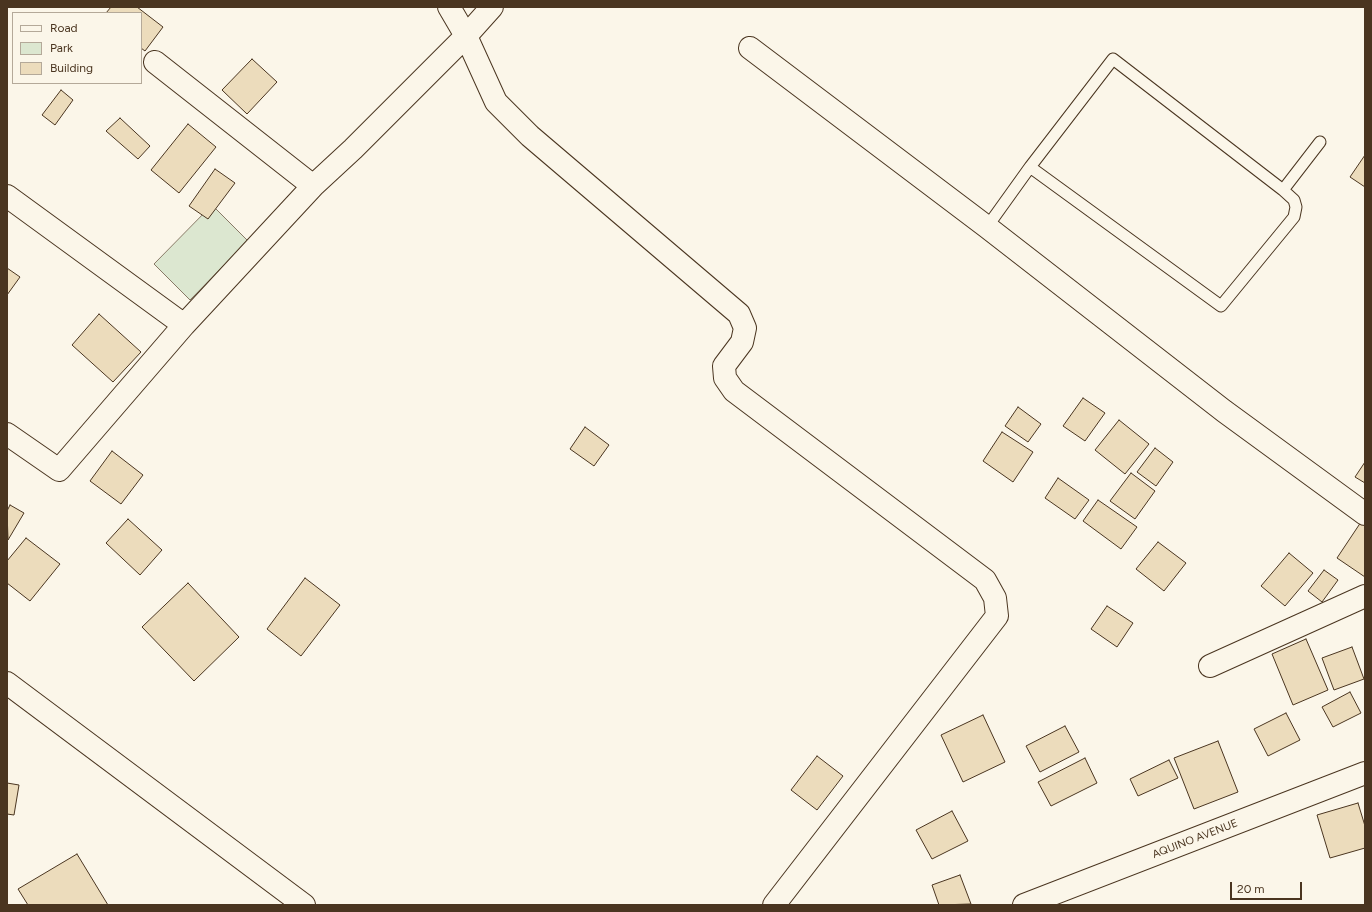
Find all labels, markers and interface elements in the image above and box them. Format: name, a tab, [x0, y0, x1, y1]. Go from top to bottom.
legend	[12, 12, 142, 84]
text: Road	[50, 21, 78, 35]
text: Park	[50, 41, 73, 55]
text: Building	[50, 61, 93, 75]
street label: AQUINO AVENUE	[1150, 817, 1240, 861]
scale bar	[1232, 874, 1304, 900]
text: 20 m	[1237, 882, 1265, 896]

